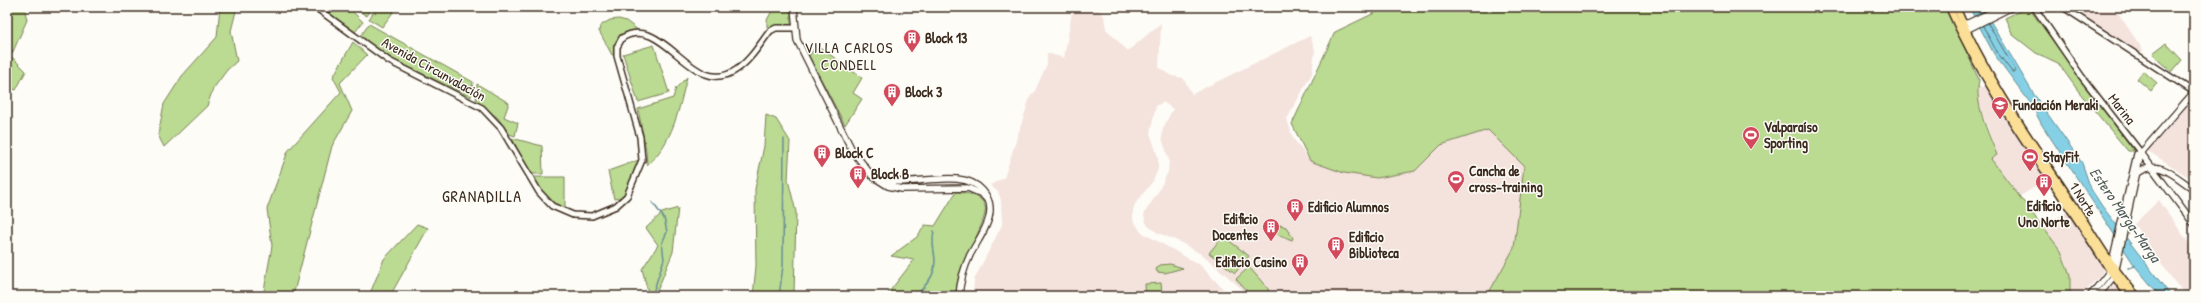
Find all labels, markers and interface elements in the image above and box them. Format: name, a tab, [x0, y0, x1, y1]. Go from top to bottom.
building icon: Block 13	[902, 28, 922, 53]
place label: Block 13	[925, 28, 968, 47]
street label: Avenida Circunvalación	[379, 32, 490, 105]
district label: VILLA CARLOS CONDELL	[804, 37, 894, 75]
building icon: Block 3	[882, 82, 902, 107]
place label: Block 3	[905, 82, 943, 101]
street label: Marina	[2104, 89, 2141, 128]
school or university icon: Fundación Meraki	[1990, 95, 2010, 120]
place label: Fundación Meraki	[2012, 95, 2099, 114]
place label: Valparaíso Sporting	[1764, 117, 1818, 154]
sports icon: Valparaíso Sporting	[1741, 125, 1761, 150]
building icon: Block C	[812, 143, 832, 168]
place label: Block C	[835, 143, 874, 162]
sports icon: StayFit	[2020, 147, 2040, 172]
place label: StayFit	[2043, 147, 2080, 168]
place label: Cancha de cross-training	[1469, 161, 1543, 198]
water label: Estero Marga-Marga	[2085, 163, 2167, 268]
building icon: Block B	[848, 164, 868, 189]
place label: Block B	[871, 164, 909, 183]
sports icon: Cancha de cross-training	[1446, 169, 1466, 194]
building icon: Edificio Uno Norte	[2034, 172, 2054, 197]
street label: 1 Norte	[2066, 178, 2102, 220]
district label: GRANADILLA	[442, 185, 522, 207]
place label: Edificio Uno Norte	[2018, 196, 2070, 231]
building icon: Edificio Alumnos	[1285, 197, 1305, 222]
place label: Edificio Alumnos	[1308, 197, 1389, 216]
place label: Edificio Docentes	[1213, 209, 1259, 244]
building icon: Edificio Docentes	[1261, 217, 1281, 242]
place label: Edificio Biblioteca	[1349, 227, 1399, 262]
building icon: Edificio Biblioteca	[1326, 235, 1346, 260]
place label: Edificio Casino	[1216, 252, 1287, 271]
building icon: Edificio Casino	[1290, 252, 1310, 277]

